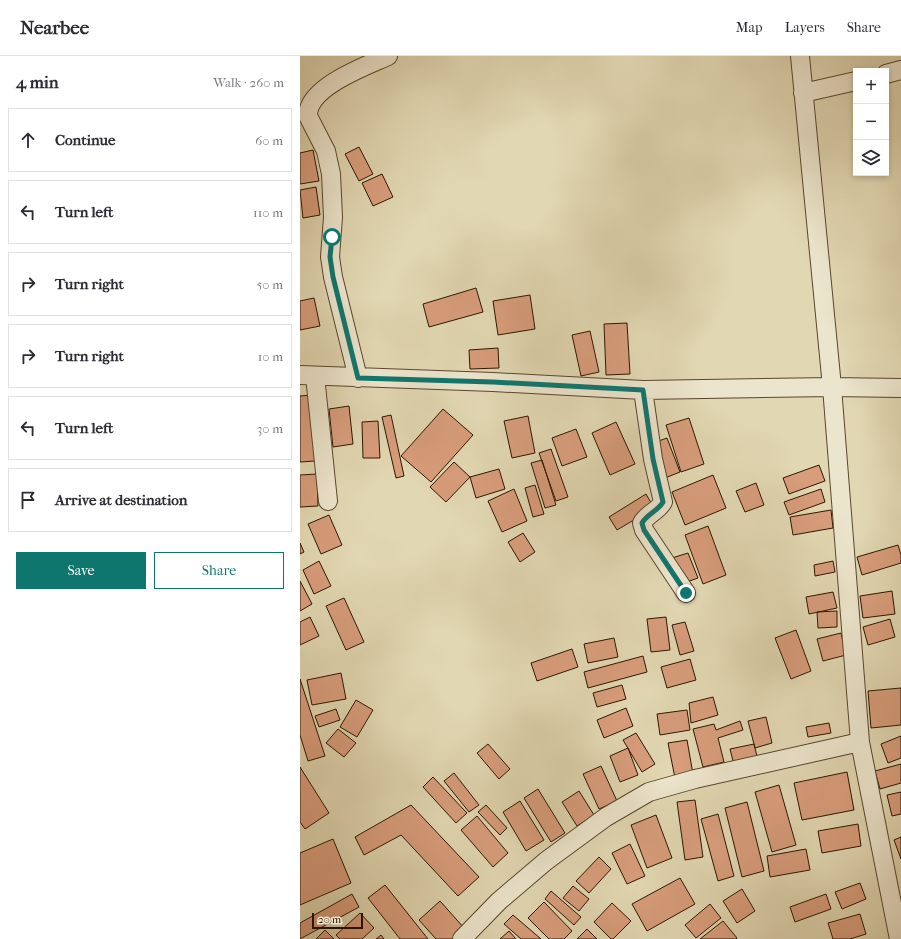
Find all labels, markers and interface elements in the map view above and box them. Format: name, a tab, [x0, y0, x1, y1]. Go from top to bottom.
text: Nearbee	[20, 17, 89, 39]
text: Map	[736, 19, 763, 36]
text: Layers	[785, 19, 825, 36]
text: Share	[847, 19, 881, 36]
map controls	[853, 68, 889, 176]
button: +	[853, 68, 889, 104]
text: 4 min	[16, 72, 59, 92]
text: Walk · 260 m	[213, 75, 284, 90]
button: −	[853, 104, 889, 140]
icon: ahead	[17, 129, 39, 151]
text: Continue	[55, 131, 115, 149]
text: 60 m	[255, 133, 283, 148]
button: layers	[853, 140, 889, 176]
icon: left	[17, 201, 39, 223]
text: Turn left	[55, 203, 113, 221]
text: 110 m	[253, 205, 283, 220]
route start	[323, 228, 341, 246]
icon: right	[17, 273, 39, 295]
text: Turn right	[55, 275, 124, 293]
text: 50 m	[257, 277, 283, 292]
icon: right	[17, 345, 39, 367]
text: Turn right	[55, 347, 124, 365]
text: 10 m	[258, 349, 283, 364]
icon: left	[17, 417, 39, 439]
text: Turn left	[55, 419, 113, 437]
text: 30 m	[257, 421, 283, 436]
icon: arrive	[17, 489, 39, 511]
text: Arrive at destination	[55, 491, 187, 509]
button: Save	[16, 552, 146, 589]
button: Share	[154, 552, 284, 589]
route end	[677, 584, 695, 602]
scale bar	[312, 911, 363, 930]
text: 20 m	[318, 913, 341, 926]

